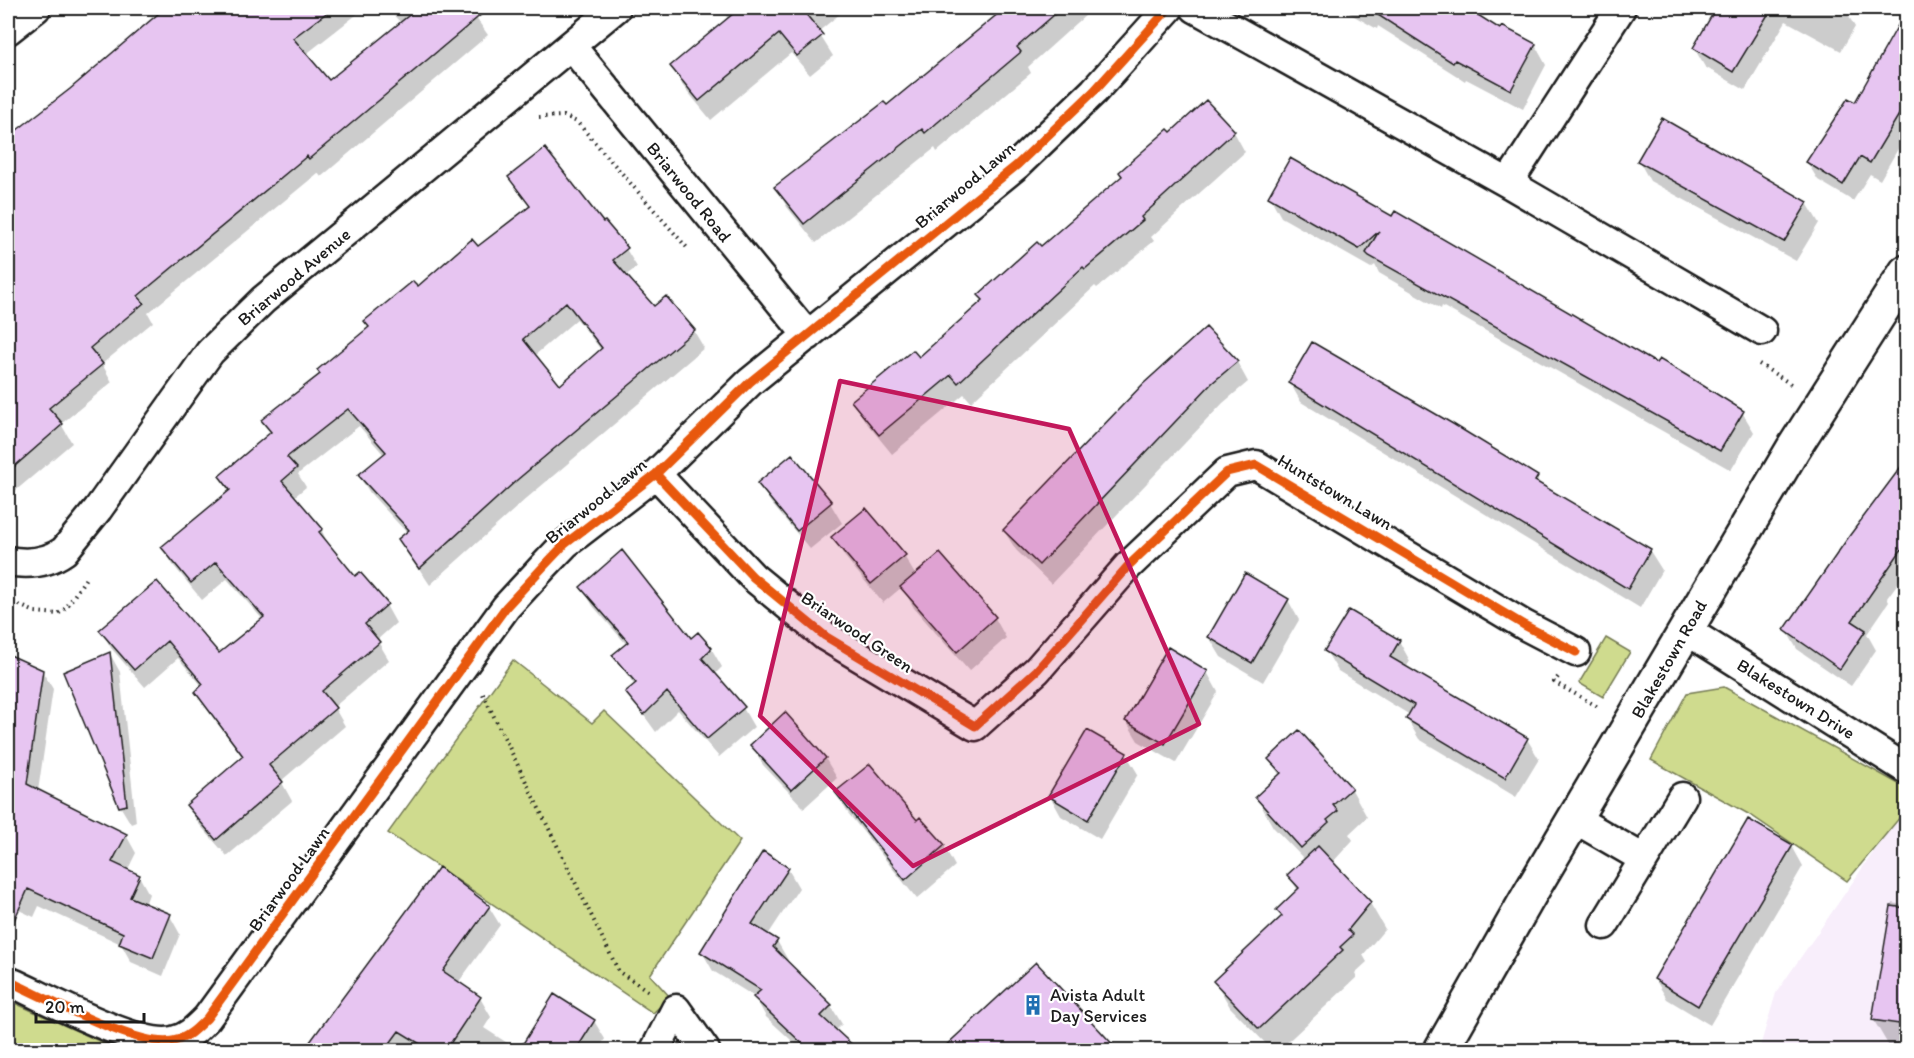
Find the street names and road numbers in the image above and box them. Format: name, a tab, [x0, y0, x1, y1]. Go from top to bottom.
street label: Briarwood Road	[642, 137, 736, 247]
street label: Briarwood Lawn	[910, 137, 1020, 233]
street label: Briarwood Avenue	[233, 223, 355, 331]
street label: Huntstown Lawn	[1274, 449, 1397, 535]
street label: Briarwood Lawn	[541, 453, 651, 549]
street label: Briarwood Green	[797, 586, 917, 678]
street label: Blakestown Road	[1626, 596, 1712, 722]
street label: Blakestown Drive	[1733, 654, 1859, 744]
street label: Briarwood Lawn	[244, 822, 334, 936]

